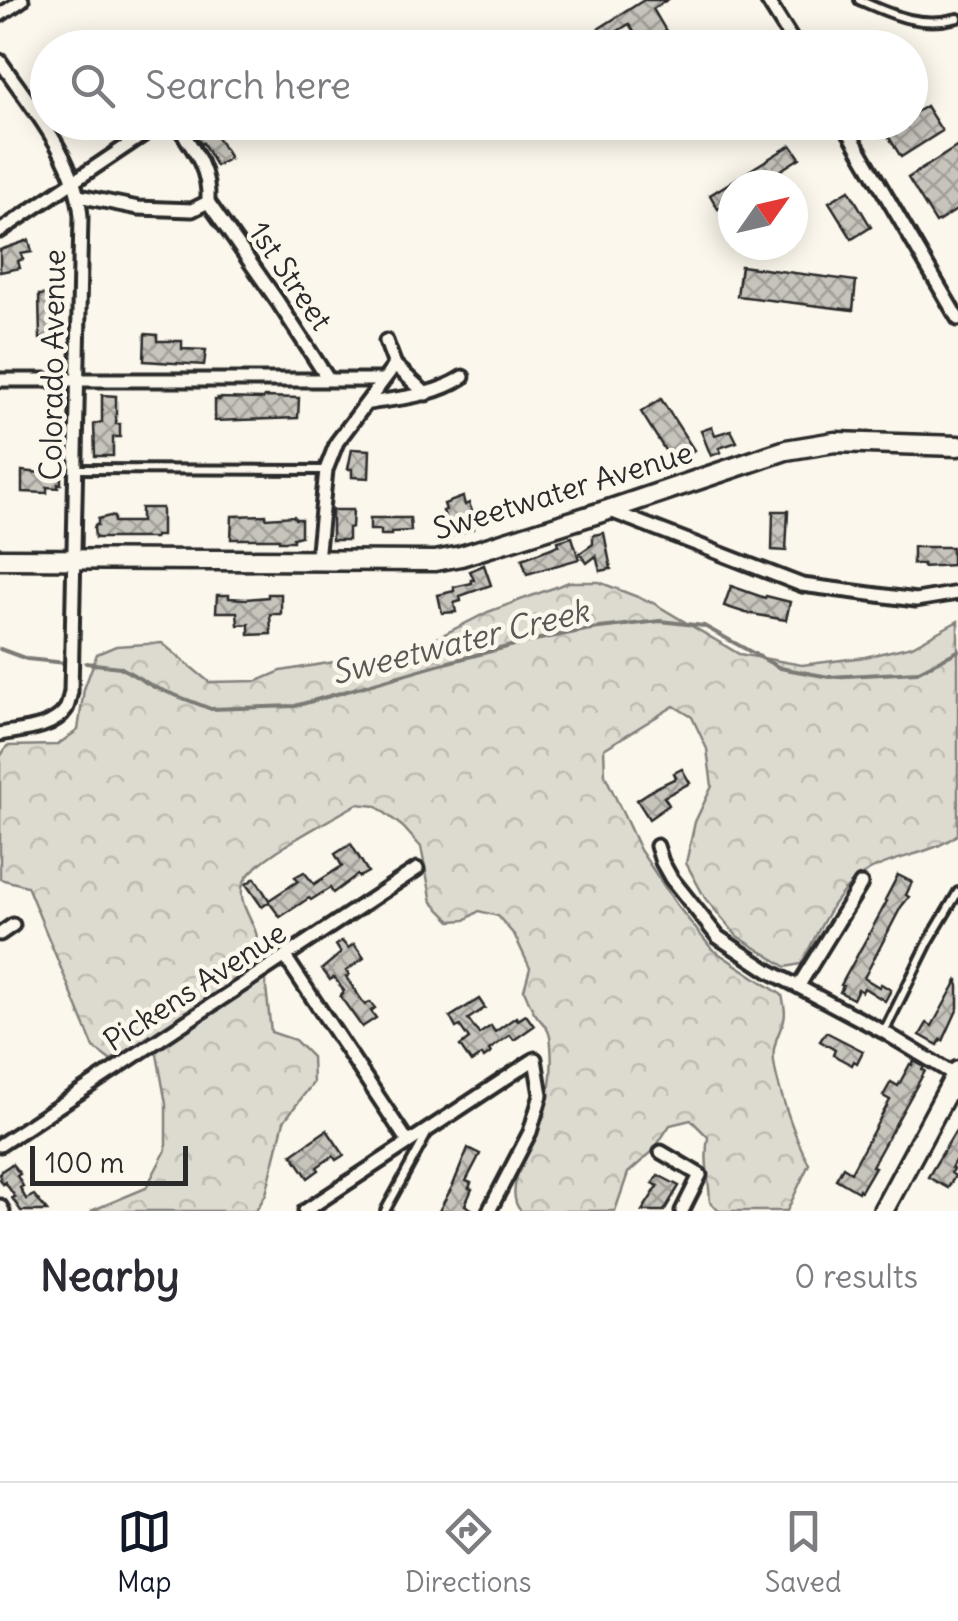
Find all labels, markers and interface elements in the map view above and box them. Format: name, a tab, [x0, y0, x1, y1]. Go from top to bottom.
search box	[30, 30, 928, 140]
icon: search	[65, 58, 120, 113]
text: Search here	[145, 62, 351, 109]
north arrow	[718, 170, 808, 260]
street label: 1st Street	[241, 214, 341, 337]
street label: Colorado Avenue	[31, 249, 73, 481]
street label: Sweetwater Avenue	[429, 433, 697, 548]
water label: Sweetwater Creek	[327, 589, 595, 693]
street label: Pickens Avenue	[96, 913, 293, 1059]
scale bar	[30, 1141, 188, 1186]
text: 100 m	[45, 1145, 124, 1181]
text: Nearby	[40, 1250, 179, 1302]
text: 0 results	[794, 1256, 918, 1297]
tab: Map	[117, 1504, 172, 1600]
tab: Directions	[405, 1504, 531, 1600]
tab: Saved	[765, 1504, 841, 1600]

